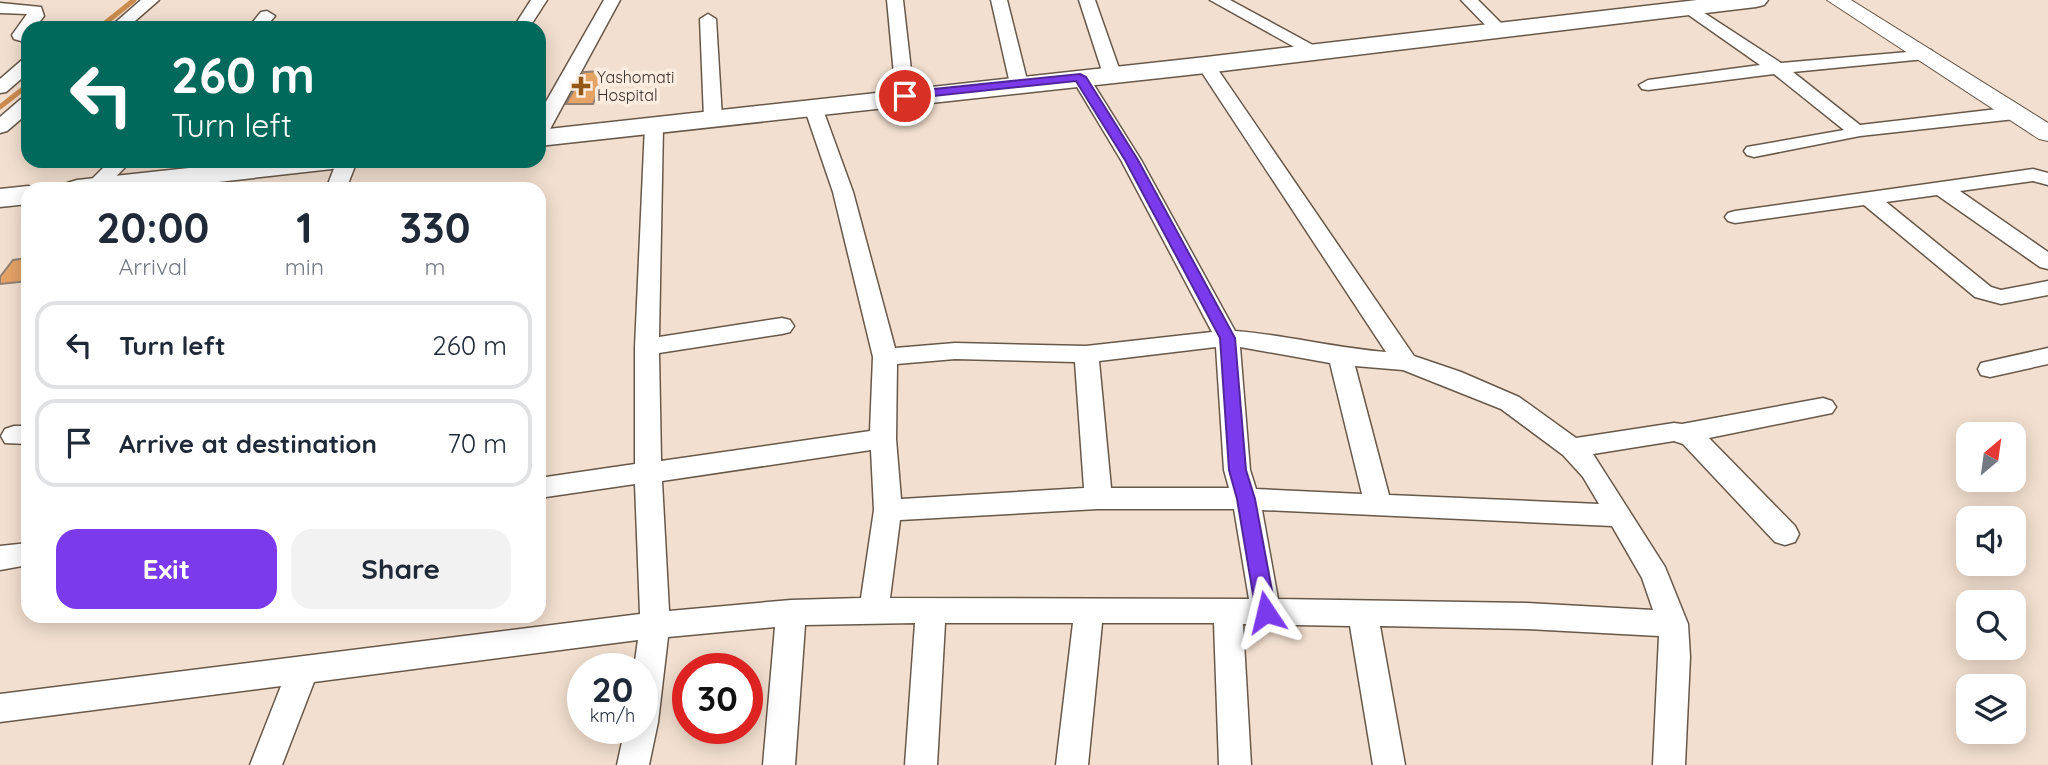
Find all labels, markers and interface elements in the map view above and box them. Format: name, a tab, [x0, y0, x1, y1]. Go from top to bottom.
text: 260 m	[171, 44, 315, 105]
icon: left	[56, 49, 147, 140]
pin	[875, 66, 935, 126]
place label: Yashomati Hospital	[597, 67, 675, 105]
marker: Yashomati Hospital	[571, 76, 591, 96]
icon: arrive	[886, 77, 924, 115]
text: Turn left	[171, 105, 292, 145]
text: 20:00	[97, 201, 209, 254]
text: 1	[296, 201, 313, 254]
text: 330	[400, 201, 470, 254]
text: Arrival	[118, 252, 187, 281]
text: min	[285, 252, 324, 281]
text: m	[424, 252, 445, 281]
icon: left	[60, 326, 98, 364]
text: Turn left	[119, 329, 226, 362]
text: 260 m	[432, 329, 507, 362]
north arrow	[1956, 422, 2026, 492]
map controls	[1956, 422, 2026, 744]
icon: arrive	[60, 424, 98, 462]
text: Arrive at destination	[119, 427, 377, 460]
text: 70 m	[447, 427, 507, 460]
button: sound	[1956, 506, 2026, 576]
button: Exit	[56, 529, 277, 609]
button: Share	[291, 529, 511, 609]
position arrow	[1229, 575, 1303, 649]
button: search	[1956, 590, 2026, 660]
speed limit sign: 30	[672, 653, 763, 744]
text: 20	[592, 667, 633, 711]
button: layers	[1956, 674, 2026, 744]
text: km/h	[590, 704, 635, 727]

